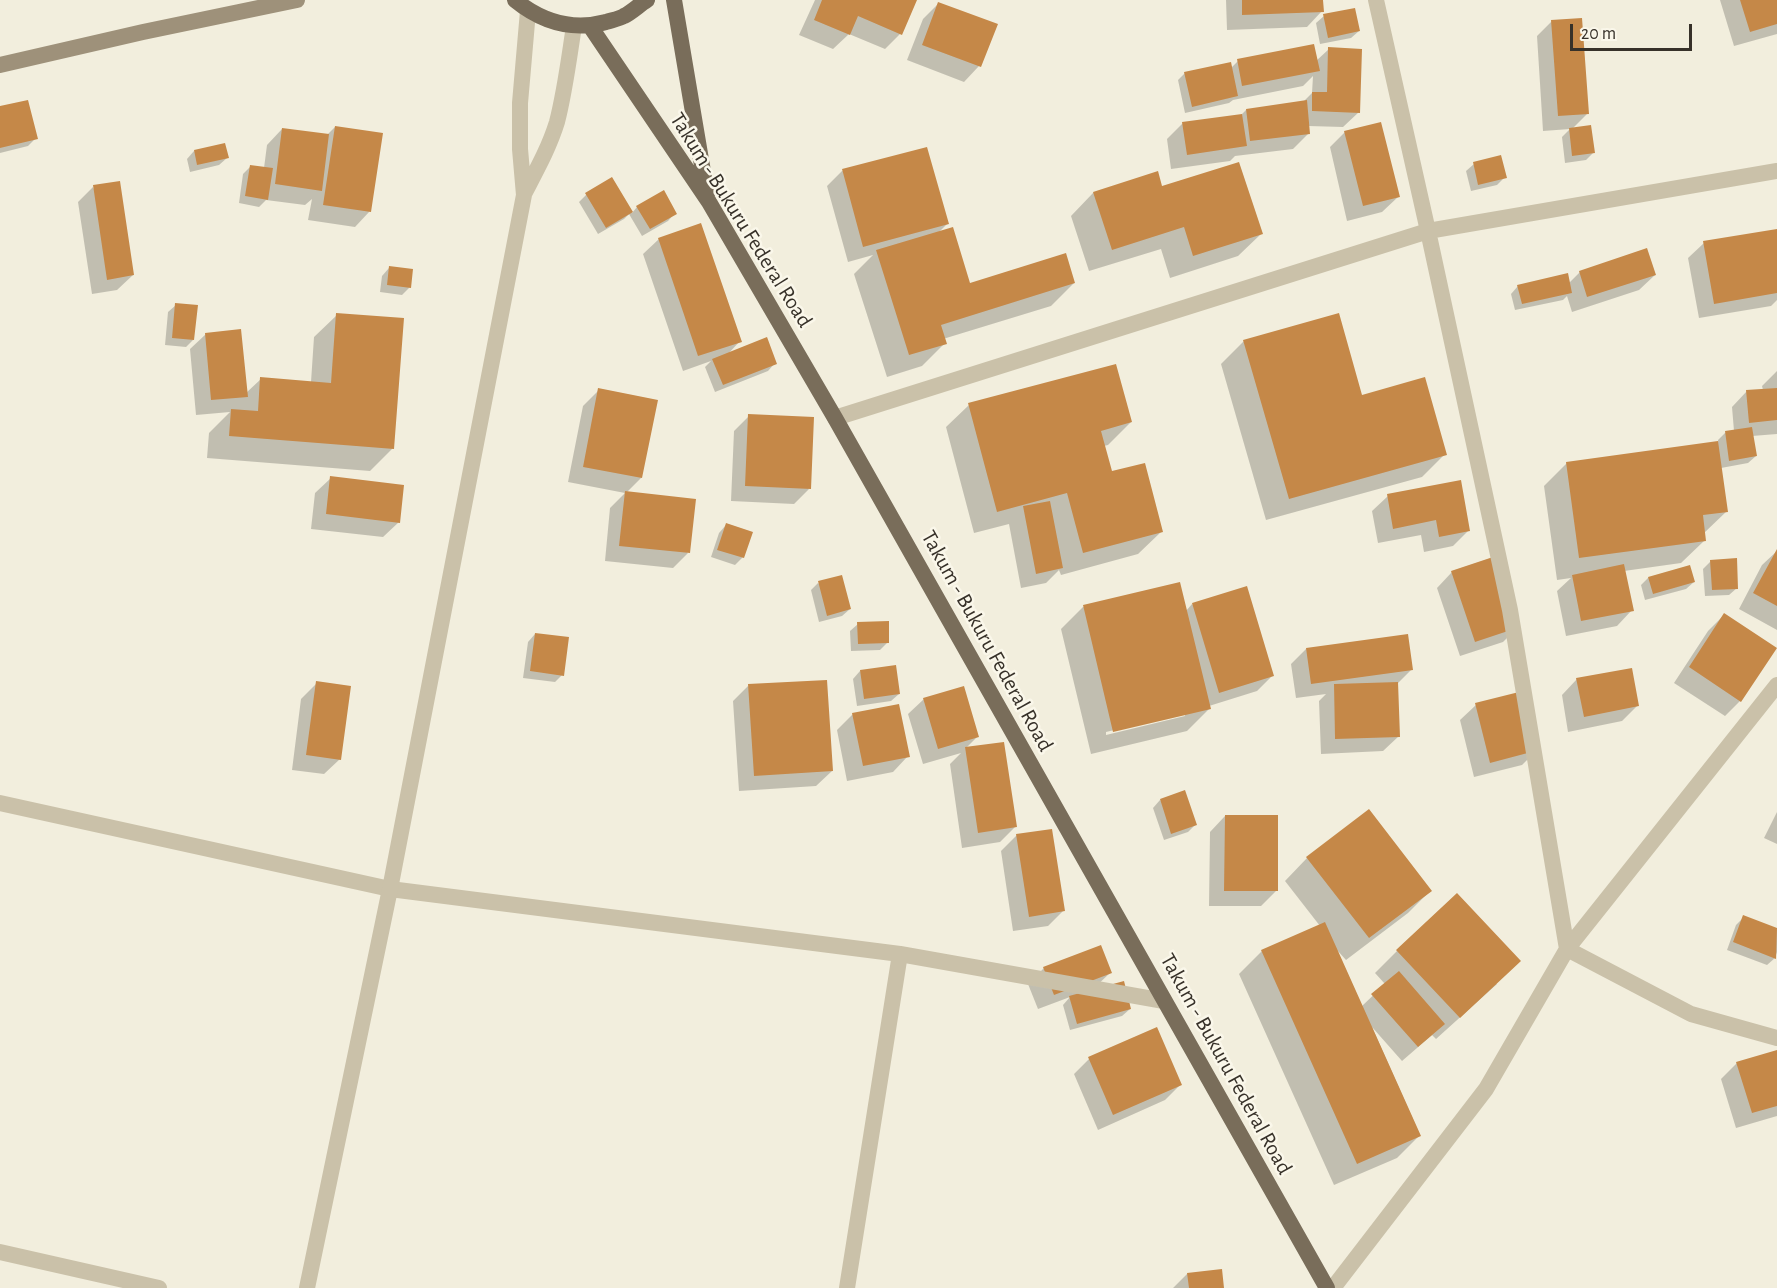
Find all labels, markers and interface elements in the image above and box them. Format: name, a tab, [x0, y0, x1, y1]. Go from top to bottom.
scale bar	[1573, 12, 1694, 50]
text: 20 m	[1581, 25, 1616, 43]
street label: Takum - Bukuru Federal Road	[664, 108, 818, 332]
street label: Takum - Bukuru Federal Road	[915, 526, 1059, 756]
street label: Takum - Bukuru Federal Road	[1154, 949, 1298, 1179]

